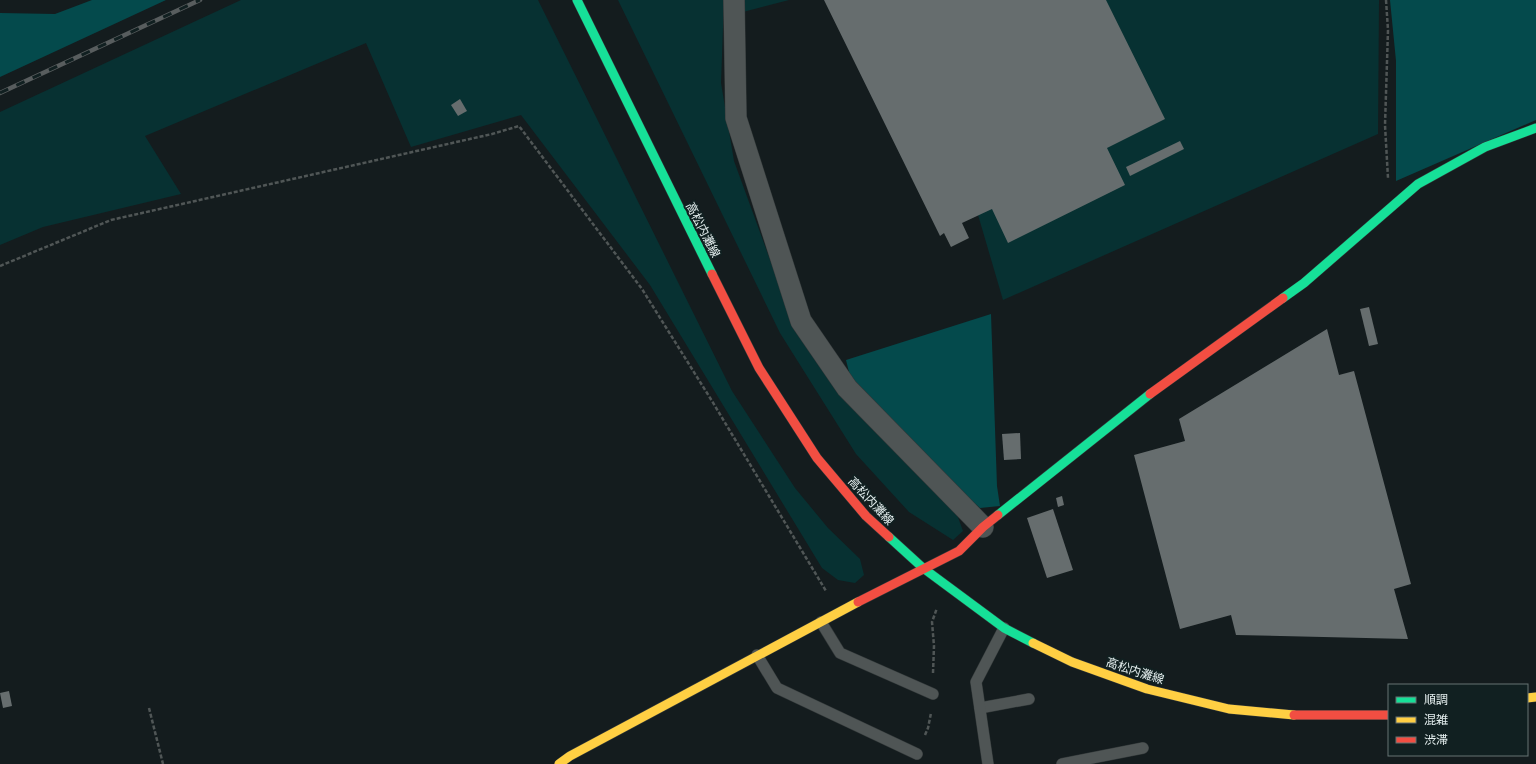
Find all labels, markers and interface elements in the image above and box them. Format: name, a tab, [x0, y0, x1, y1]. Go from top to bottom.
street label: 高松内灘線	[683, 200, 723, 260]
street label: 高松内灘線	[845, 474, 897, 528]
street label: 高松内灘線	[1104, 655, 1166, 687]
legend	[1388, 684, 1528, 756]
text: 順調	[1424, 693, 1448, 707]
text: 混雑	[1424, 713, 1448, 727]
text: 渋滞	[1424, 733, 1448, 747]

